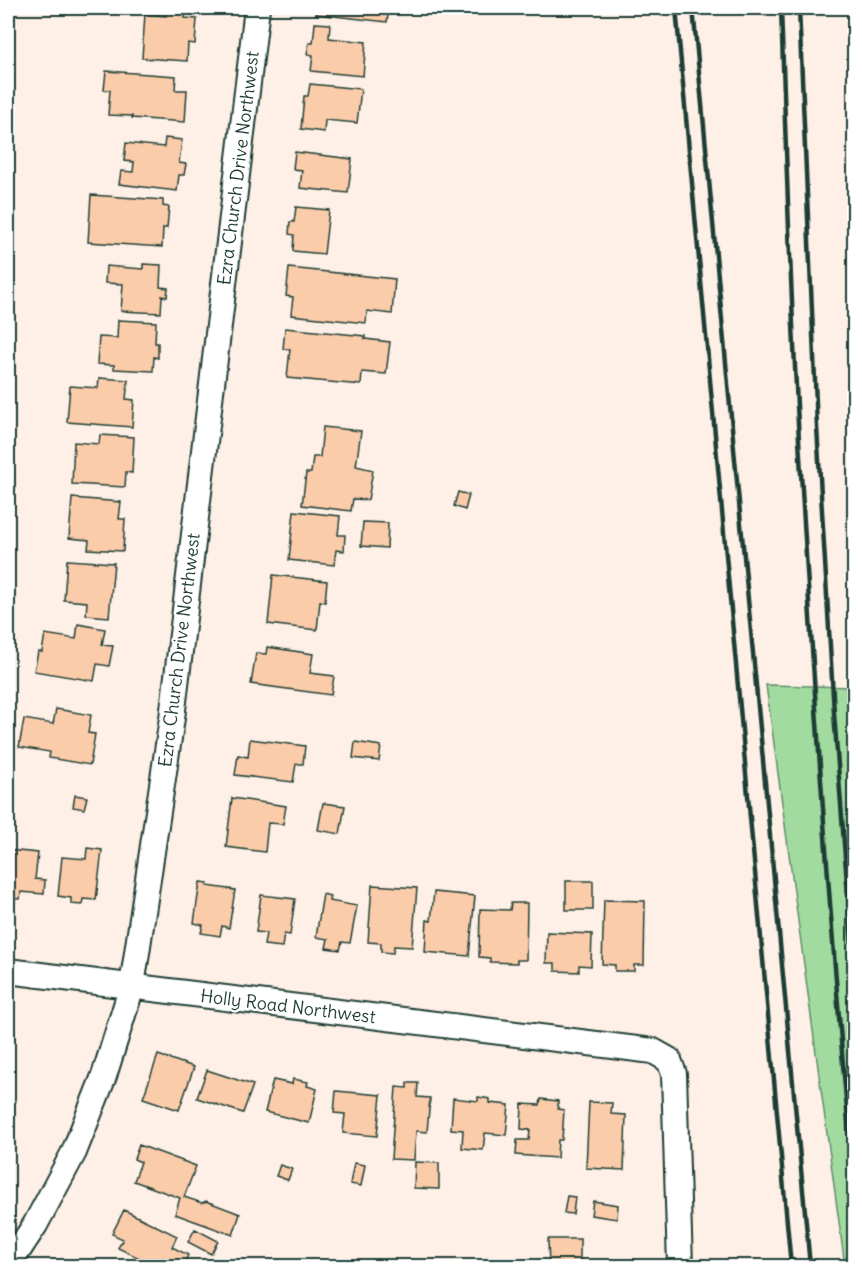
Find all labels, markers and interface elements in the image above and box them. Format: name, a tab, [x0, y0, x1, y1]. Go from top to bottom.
street label: Ezra Church Drive Northwest	[212, 50, 264, 286]
street label: Ezra Church Drive Northwest	[153, 532, 205, 768]
street label: Holly Road Northwest	[199, 984, 377, 1028]

